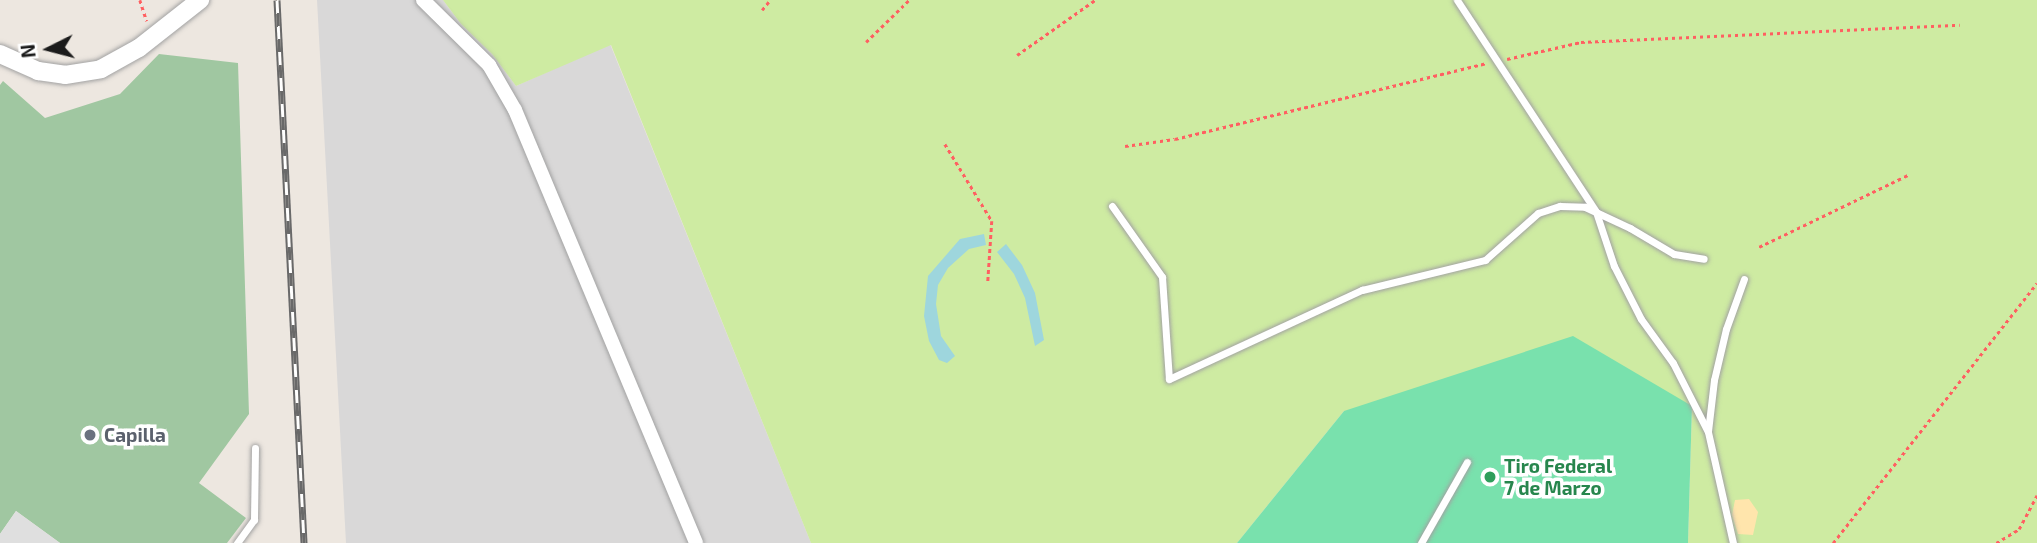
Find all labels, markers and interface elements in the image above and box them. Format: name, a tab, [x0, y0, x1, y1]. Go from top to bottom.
north arrow	[14, 14, 84, 84]
text: N	[15, 43, 40, 59]
place label: Capilla	[104, 424, 166, 446]
marker: Capilla	[82, 427, 98, 443]
place label: Tiro Federal 7 de Marzo	[1504, 455, 1612, 499]
marker: Tiro Federal 7 de Marzo	[1482, 469, 1498, 485]

